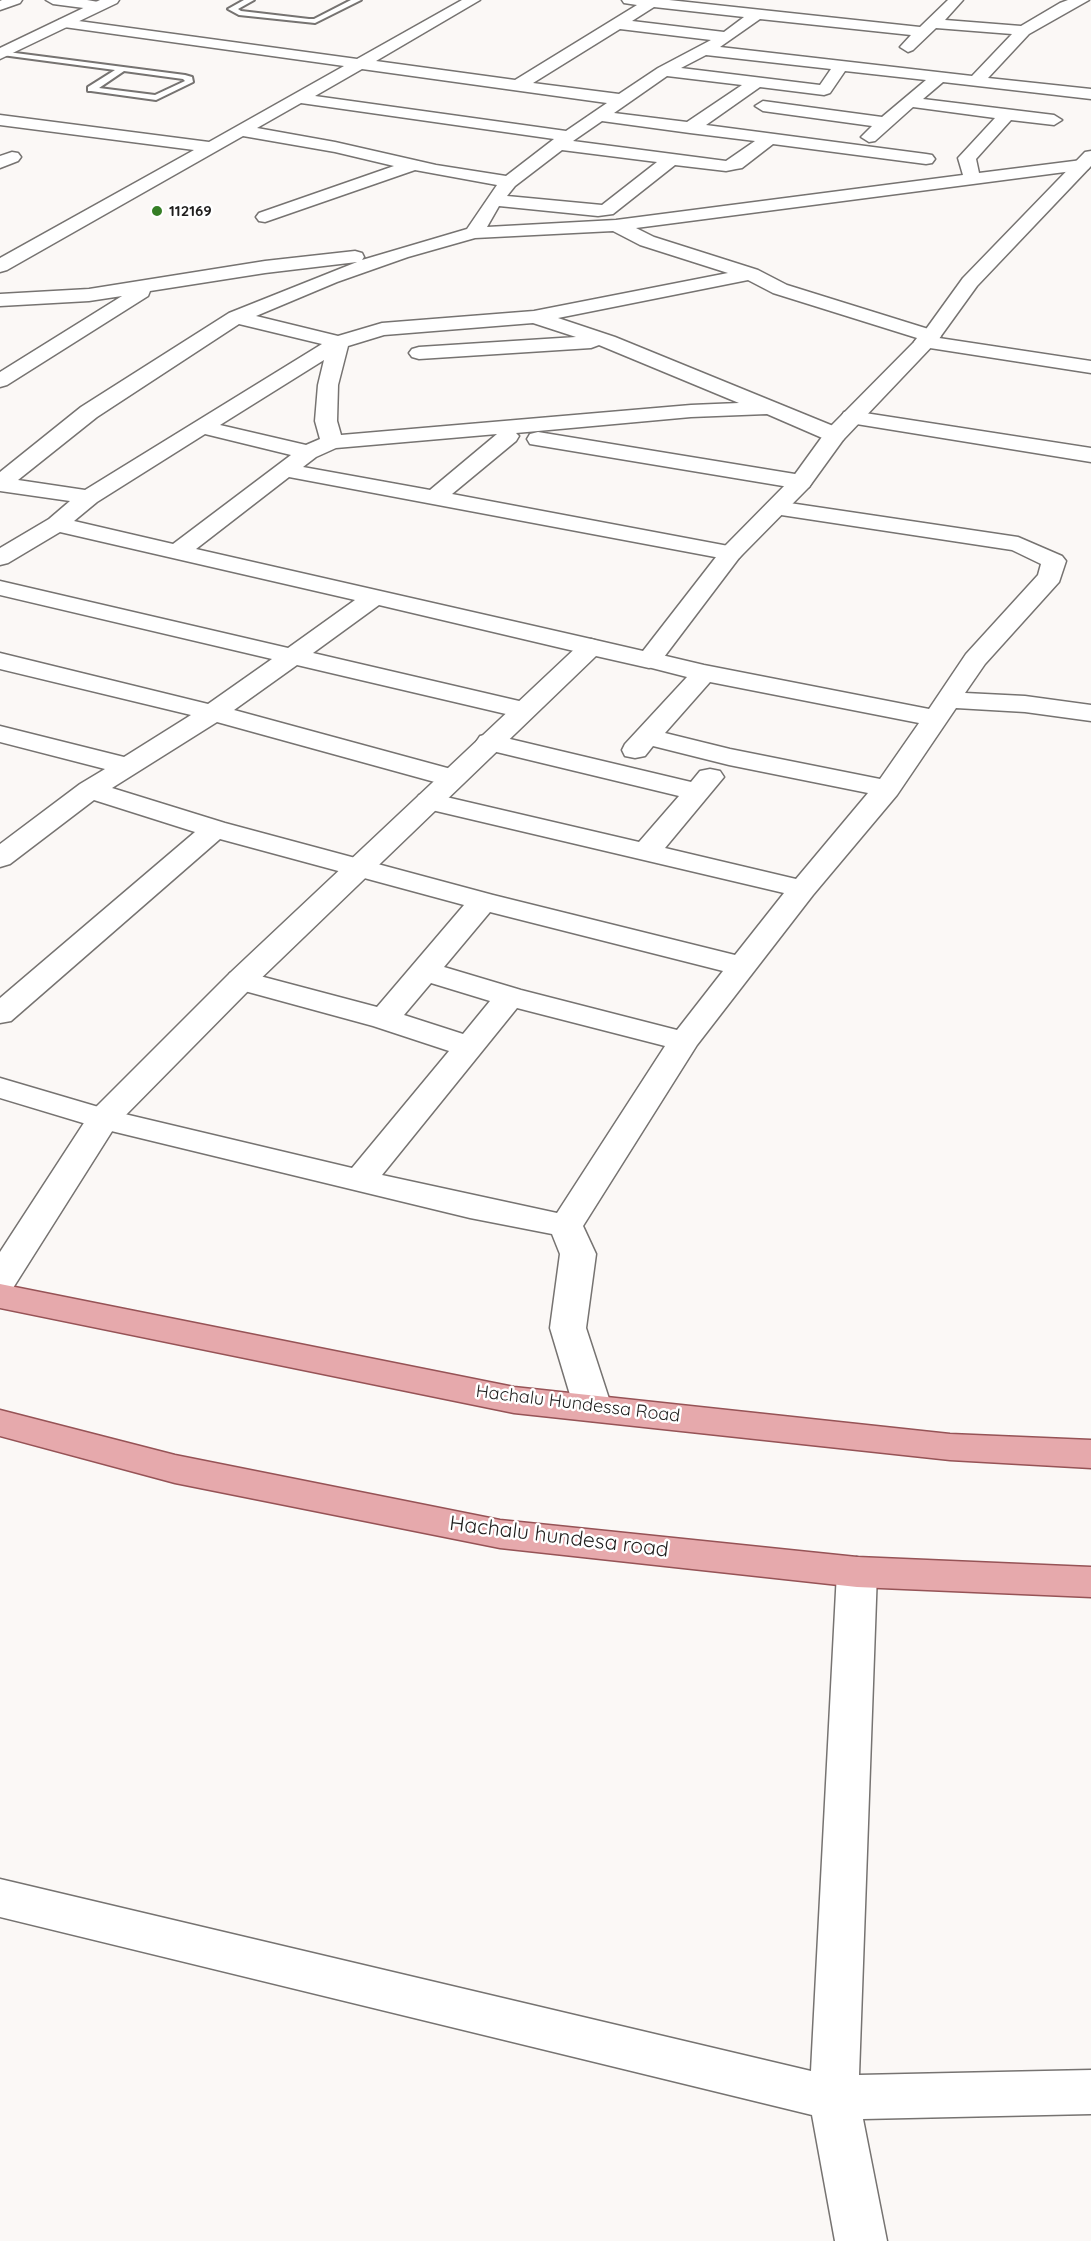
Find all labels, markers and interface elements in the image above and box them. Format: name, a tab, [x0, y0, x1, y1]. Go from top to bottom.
place label: 112169	[169, 202, 212, 220]
marker: 112169	[150, 204, 164, 218]
street label: Hachalu Hundessa Road	[475, 1381, 681, 1427]
street label: Hachalu hundesa road	[448, 1511, 670, 1563]

